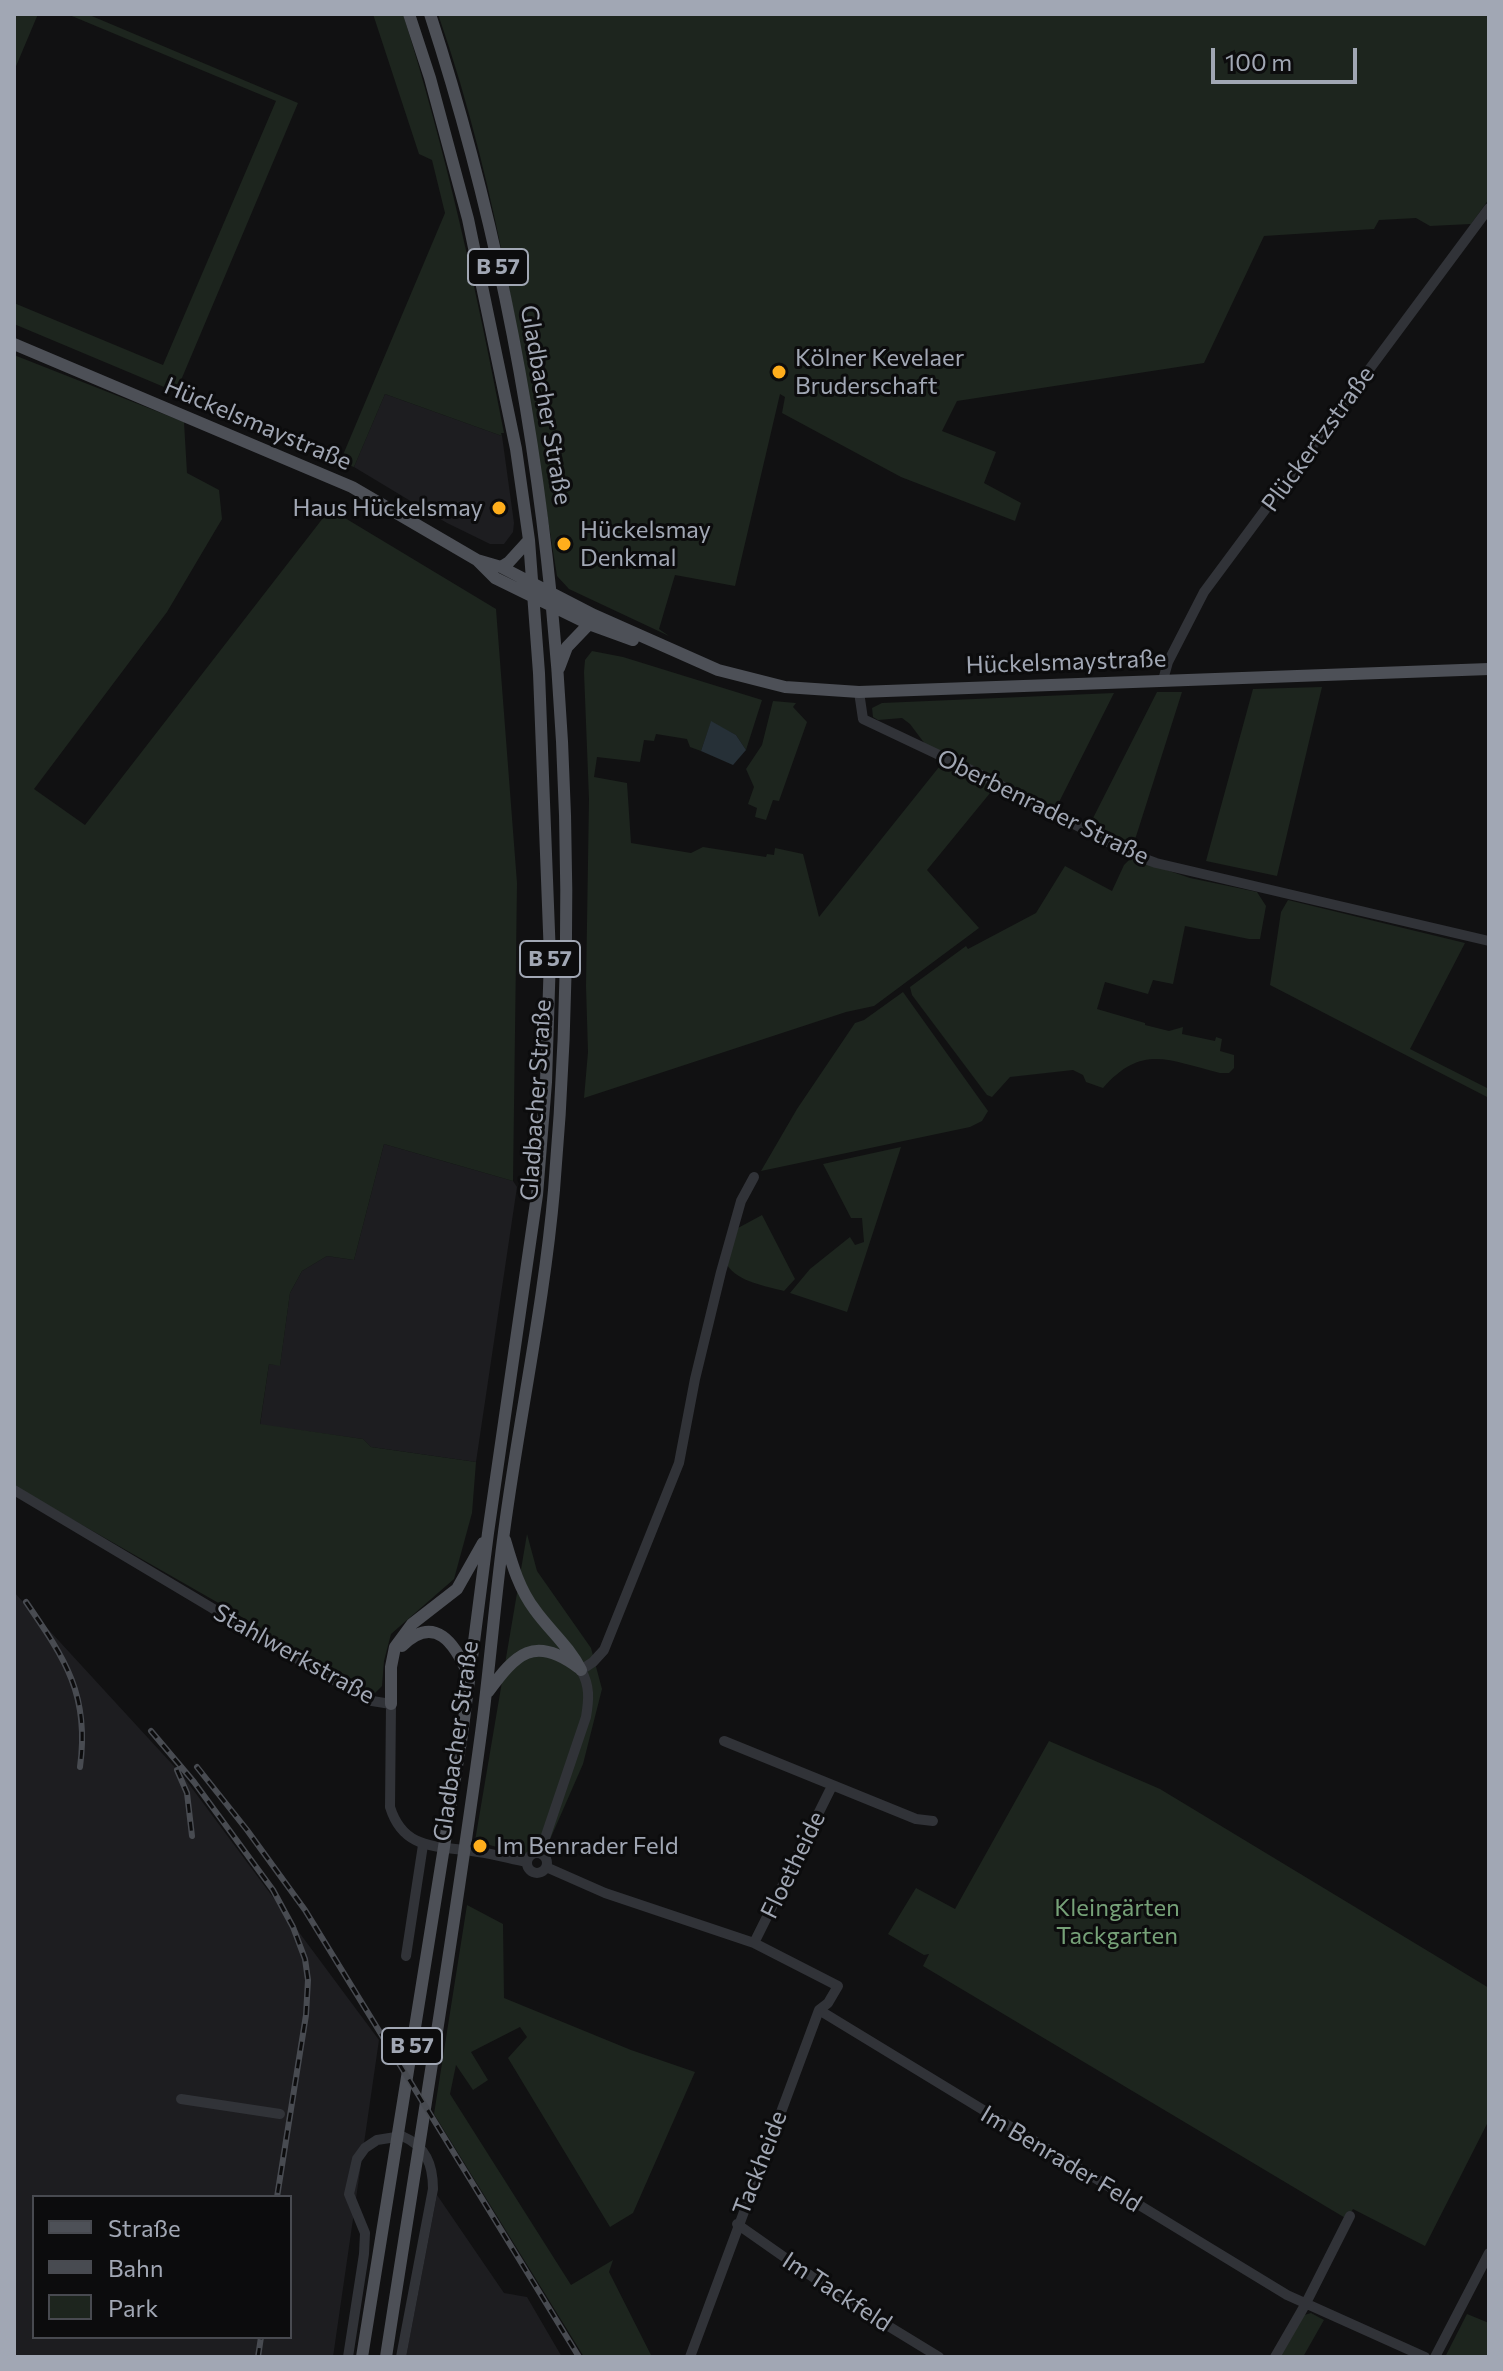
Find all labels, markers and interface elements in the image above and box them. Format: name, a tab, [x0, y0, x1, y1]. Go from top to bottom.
scale bar	[1215, 32, 1361, 82]
text: 100 m	[1225, 47, 1292, 76]
road number: B 57	[468, 249, 528, 285]
street label: Gladbacher Straße	[514, 303, 578, 507]
place label: Kölner Kevelaer Bruderschaft	[795, 344, 964, 400]
street label: Plückertzstraße	[1256, 361, 1380, 517]
marker: Kölner Kevelaer Bruderschaft	[770, 363, 788, 381]
street label: Hückelsmaystraße	[160, 372, 356, 476]
place label: Haus Hückelsmay	[293, 494, 483, 522]
marker: Haus Hückelsmay	[490, 499, 508, 517]
place label: Hückelsmay Denkmal	[580, 516, 711, 572]
marker: Hückelsmay Denkmal	[555, 535, 573, 553]
street label: Hückelsmaystraße	[965, 644, 1167, 680]
street label: Oberbenrader Straße	[932, 743, 1154, 871]
road number: B 57	[520, 941, 580, 977]
street label: Gladbacher Straße	[515, 998, 557, 1202]
street label: Stahlwerkstraße	[208, 1598, 380, 1710]
street label: Gladbacher Straße	[428, 1639, 484, 1843]
street label: Floetheide	[755, 1807, 831, 1923]
place label: Im Benrader Feld	[496, 1832, 679, 1860]
marker: Im Benrader Feld	[471, 1837, 489, 1855]
park label: Kleingärten Tackgarten	[1054, 1894, 1180, 1950]
road number: B 57	[382, 2028, 442, 2064]
street label: Im Benrader Feld	[975, 2100, 1147, 2218]
street label: Tackheide	[727, 2107, 793, 2219]
legend	[32, 2195, 292, 2339]
text: Straße	[108, 2213, 181, 2242]
street label: Im Tackfeld	[777, 2246, 897, 2338]
text: Bahn	[108, 2253, 164, 2282]
text: Park	[108, 2293, 158, 2322]

